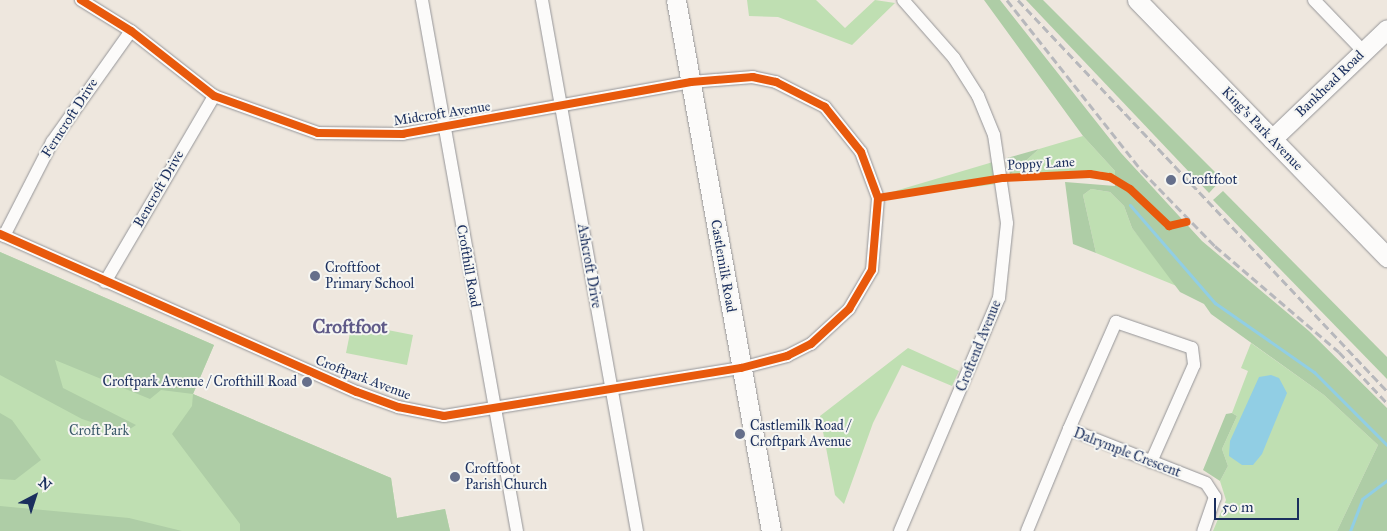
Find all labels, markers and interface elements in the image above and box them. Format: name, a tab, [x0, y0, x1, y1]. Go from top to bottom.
street label: Bankhead Road	[1292, 47, 1368, 121]
street label: Ferncroft Drive	[38, 75, 102, 161]
street label: King's Park Avenue	[1218, 84, 1306, 174]
street label: Midcroft Avenue	[392, 98, 492, 130]
street label: Bencroft Drive	[130, 148, 188, 230]
street label: Poppy Lane	[1007, 154, 1075, 174]
place label: Croftfoot	[1182, 172, 1237, 188]
marker: Croftfoot	[1164, 173, 1178, 187]
street label: Castlemilk Road	[707, 218, 739, 314]
street label: Ashcroft Drive	[573, 222, 605, 310]
street label: Crofthill Road	[452, 223, 484, 309]
place label: Croftfoot Primary School	[325, 260, 414, 292]
marker: Croftfoot Primary School	[309, 270, 321, 282]
street label: Croftend Avenue	[953, 298, 1005, 394]
district label: Croftfoot	[312, 316, 388, 338]
street label: Croftpark Avenue	[313, 352, 413, 404]
place label: Croftpark Avenue / Crofthill Road	[103, 374, 297, 390]
marker: Croftpark Avenue / Crofthill Road	[301, 376, 313, 388]
place label: Castlemilk Road / Croftpark Avenue	[750, 418, 851, 451]
park label: Croft Park	[69, 423, 129, 439]
street label: Dalrymple Crescent	[1071, 425, 1183, 481]
marker: Castlemilk Road / Croftpark Avenue	[734, 428, 746, 440]
place label: Croftfoot Parish Church	[465, 461, 547, 494]
north arrow	[10, 471, 60, 521]
marker: Croftfoot Parish Church	[449, 471, 461, 483]
text: N	[35, 474, 55, 494]
scale bar	[1217, 488, 1302, 520]
text: 50 m	[1222, 498, 1254, 516]

